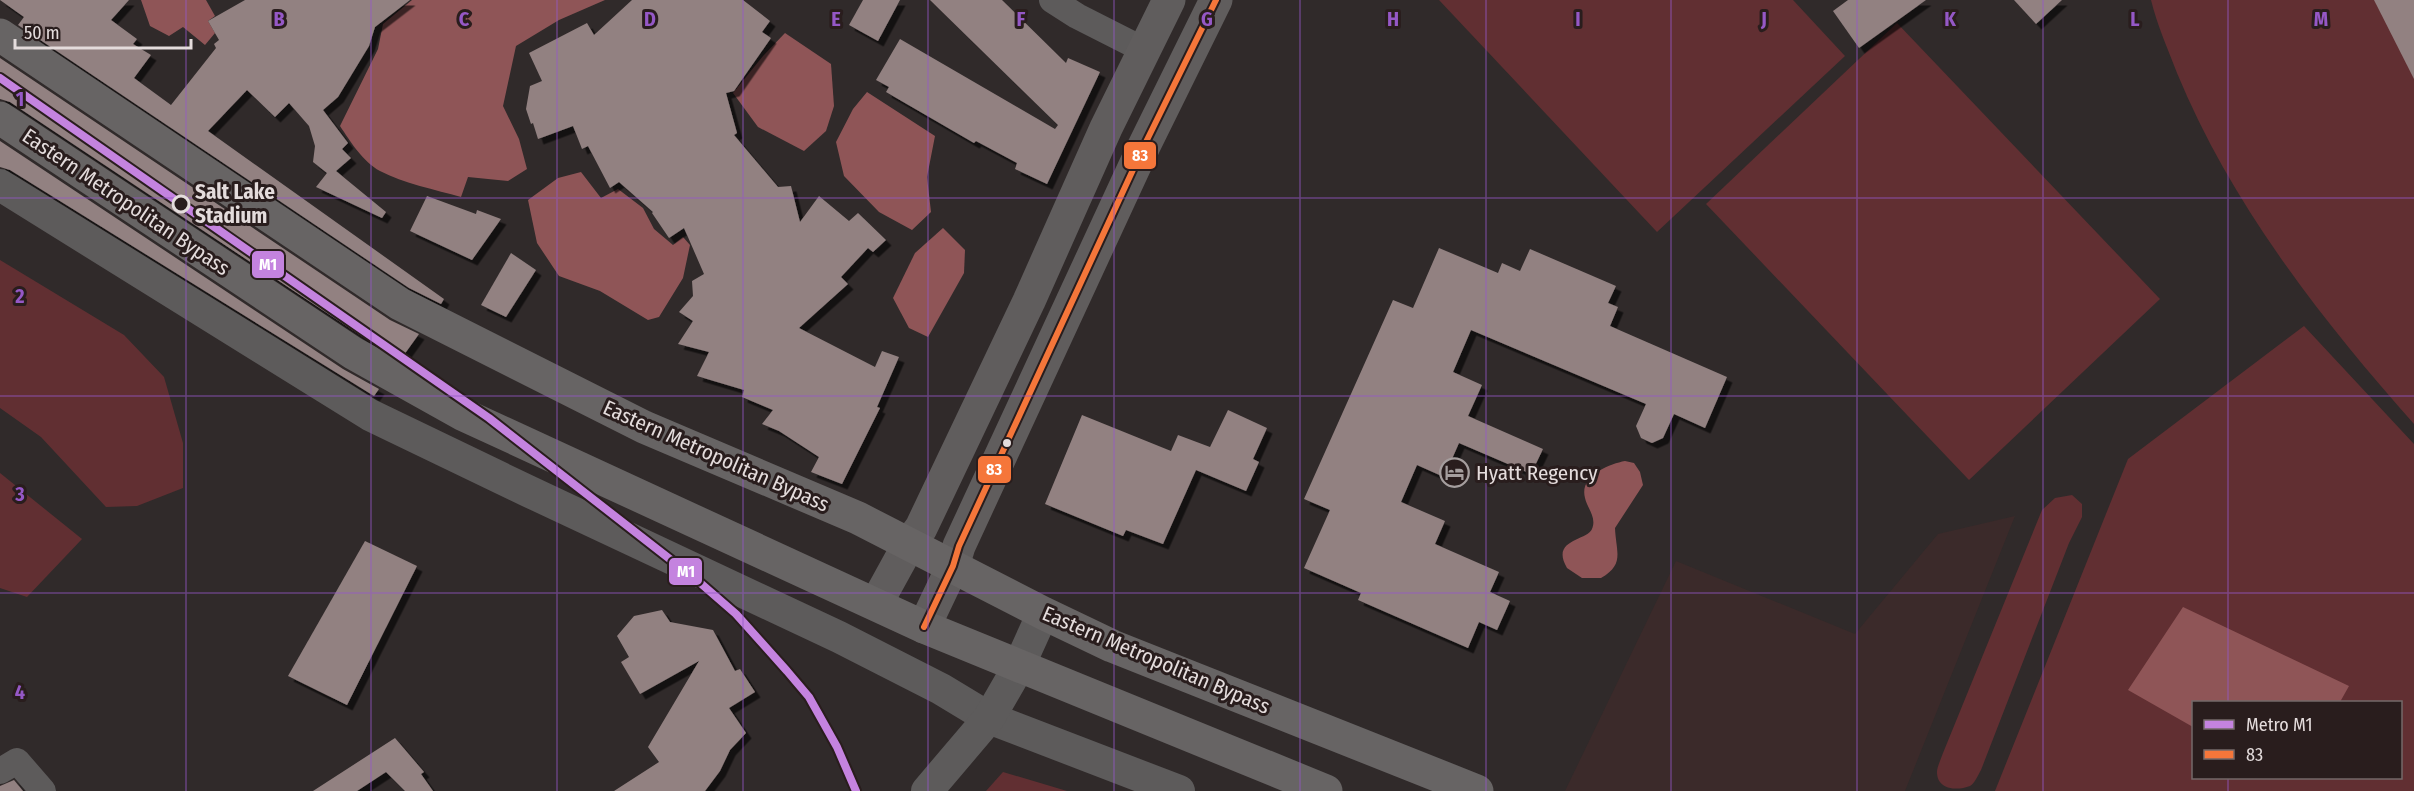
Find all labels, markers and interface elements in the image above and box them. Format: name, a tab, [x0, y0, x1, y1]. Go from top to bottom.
text: B	[273, 7, 285, 31]
text: C	[459, 7, 470, 31]
text: D	[644, 7, 656, 31]
text: E	[831, 7, 841, 31]
text: F	[1017, 7, 1026, 31]
text: G	[1201, 7, 1213, 31]
text: H	[1387, 7, 1399, 31]
text: I	[1575, 7, 1581, 31]
text: J	[1760, 7, 1767, 31]
text: K	[1944, 7, 1956, 31]
text: L	[2130, 7, 2140, 31]
text: M	[2314, 7, 2328, 31]
scale bar	[15, 12, 190, 50]
text: 50 m	[24, 22, 60, 44]
text: 1	[16, 87, 24, 111]
street label: Eastern Metropolitan Bypass	[17, 123, 235, 281]
line badge: 83	[1123, 141, 1157, 170]
text: 83	[1132, 146, 1148, 165]
place label: Salt Lake Stadium	[195, 179, 275, 229]
marker: Salt Lake Stadium	[172, 195, 190, 213]
line badge: M1	[251, 250, 285, 279]
text: M1	[259, 255, 277, 274]
text: 2	[14, 284, 25, 308]
street label: Eastern Metropolitan Bypass	[599, 394, 833, 518]
unlabelled marker	[1001, 437, 1013, 449]
line badge: 83	[977, 455, 1012, 484]
hotel icon: Hyatt Regency	[1439, 457, 1471, 489]
text: 83	[986, 460, 1002, 479]
place label: Hyatt Regency	[1476, 460, 1598, 486]
text: 3	[14, 482, 25, 506]
line badge: M1	[668, 557, 703, 586]
text: M1	[677, 562, 695, 581]
street label: Eastern Metropolitan Bypass	[1038, 600, 1274, 720]
text: 4	[15, 680, 25, 704]
legend	[2192, 701, 2402, 779]
text: Metro M1	[2246, 714, 2313, 736]
text: 83	[2246, 744, 2263, 766]

